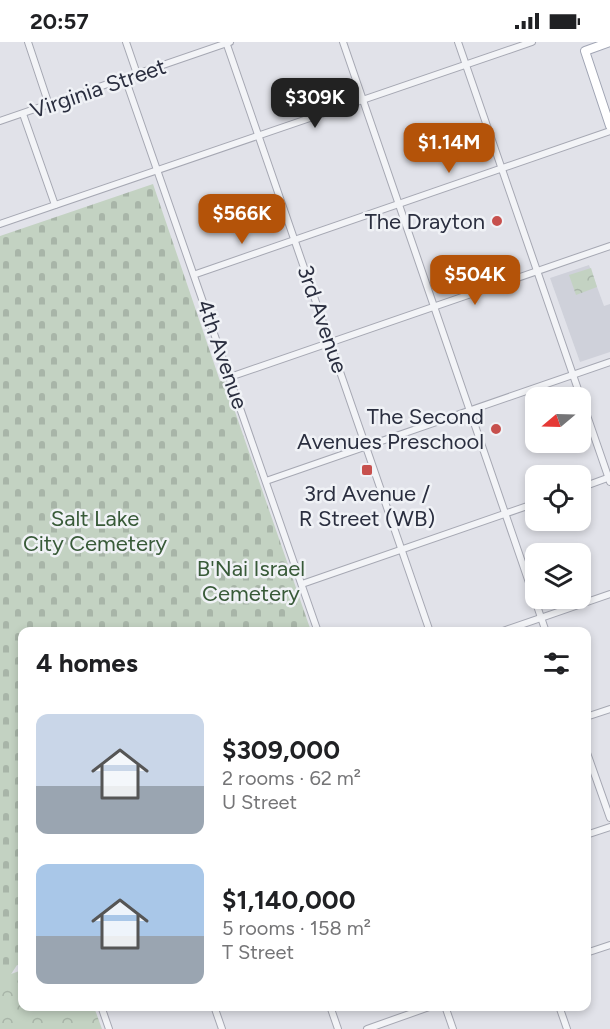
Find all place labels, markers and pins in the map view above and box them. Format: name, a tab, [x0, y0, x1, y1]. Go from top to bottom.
pin: $309K	[273, 78, 357, 129]
pin: $1.14M	[400, 123, 498, 174]
pin: $566K	[200, 194, 284, 245]
place label: The Drayton	[365, 208, 485, 235]
marker: The Drayton	[490, 214, 504, 228]
pin: $504K	[433, 255, 517, 306]
place label: The Second Avenues Preschool	[297, 403, 484, 455]
marker: The Second Avenues Preschool	[489, 422, 503, 436]
marker: 3rd Avenue / R Street (WB)	[360, 463, 374, 477]
place label: 3rd Avenue / R Street (WB)	[299, 480, 435, 532]

